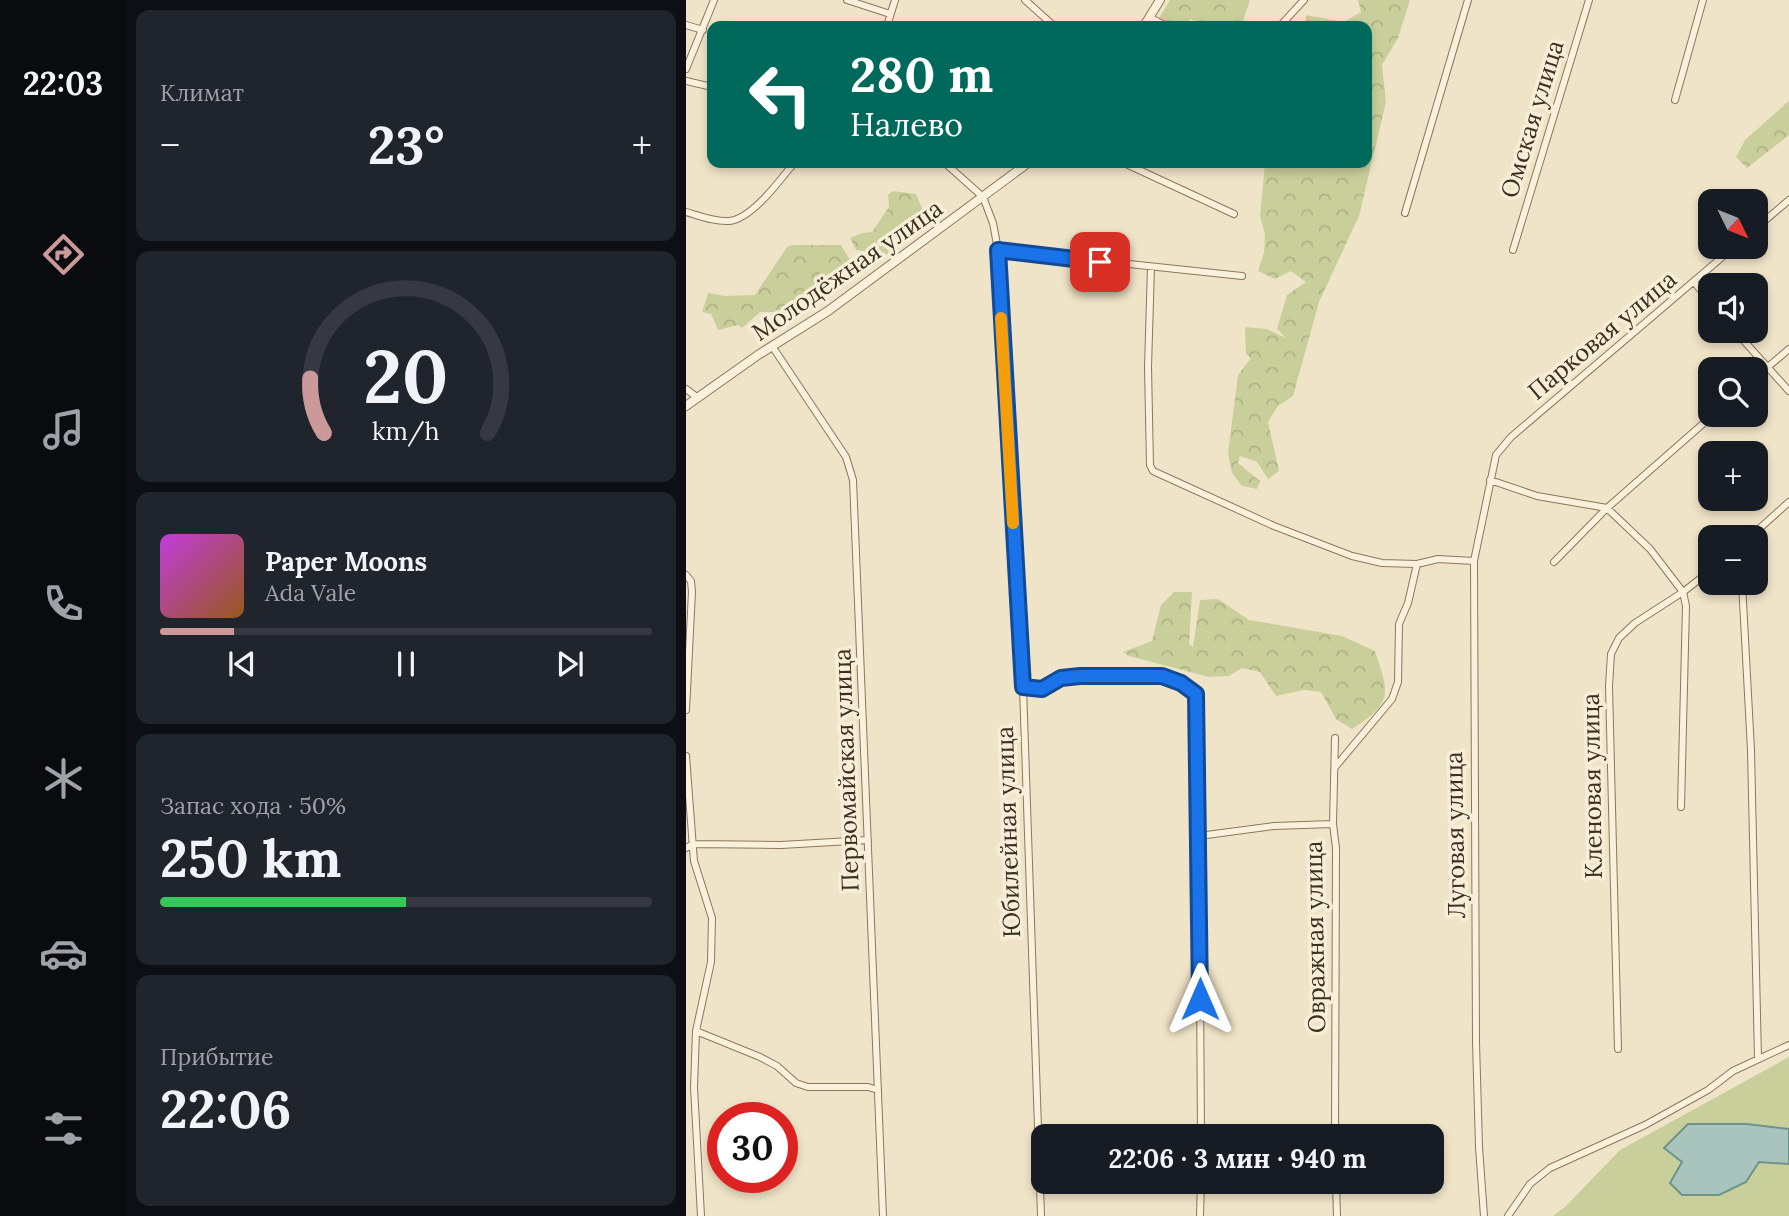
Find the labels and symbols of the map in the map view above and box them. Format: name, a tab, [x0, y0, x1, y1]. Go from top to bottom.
street label: Омская улица	[1493, 36, 1571, 202]
north arrow	[1698, 189, 1768, 259]
street label: Молодёжная улица	[746, 193, 948, 347]
pin	[1070, 232, 1130, 292]
street label: Парковая улица	[1521, 264, 1683, 406]
street label: Первомайская улица	[826, 648, 866, 892]
street label: Кленовая улица	[1575, 693, 1609, 879]
street label: Юбилейная улица	[989, 726, 1027, 938]
street label: Луговая улица	[1438, 751, 1472, 919]
street label: Овражная улица	[1298, 840, 1332, 1034]
position arrow	[1163, 962, 1237, 1036]
speed limit sign: 30	[707, 1102, 798, 1193]

